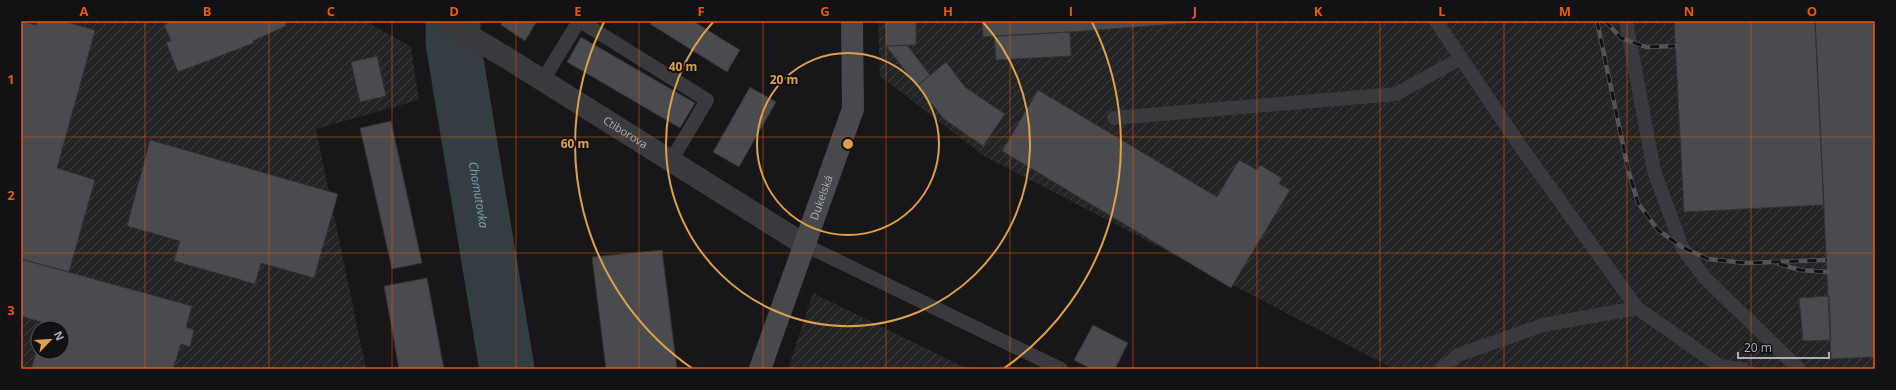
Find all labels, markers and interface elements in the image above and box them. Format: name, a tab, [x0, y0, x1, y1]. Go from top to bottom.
text: A	[80, 2, 89, 20]
text: B	[203, 2, 212, 20]
text: C	[327, 2, 335, 20]
text: D	[449, 2, 459, 20]
text: E	[574, 2, 582, 20]
text: F	[697, 2, 705, 20]
text: G	[820, 2, 830, 20]
text: H	[943, 2, 953, 20]
text: I	[1069, 2, 1073, 20]
text: J	[1192, 2, 1197, 20]
text: K	[1314, 2, 1323, 20]
text: L	[1438, 2, 1446, 20]
text: M	[1559, 2, 1571, 20]
text: N	[1684, 2, 1694, 20]
text: O	[1807, 2, 1817, 20]
text: 40 m	[669, 58, 697, 75]
text: 1	[7, 70, 15, 88]
text: 20 m	[770, 71, 798, 88]
street label: Ctiborova	[601, 112, 651, 151]
text: 60 m	[561, 135, 589, 152]
centre of rings	[841, 137, 855, 151]
water label: Chomutovka	[465, 160, 493, 230]
street label: Dukelská	[806, 173, 836, 222]
text: 2	[7, 186, 15, 204]
text: 3	[7, 301, 15, 319]
north arrow	[30, 320, 70, 360]
text: N	[51, 328, 68, 343]
scale bar	[1738, 334, 1829, 360]
text: 20 m	[1744, 339, 1772, 356]

